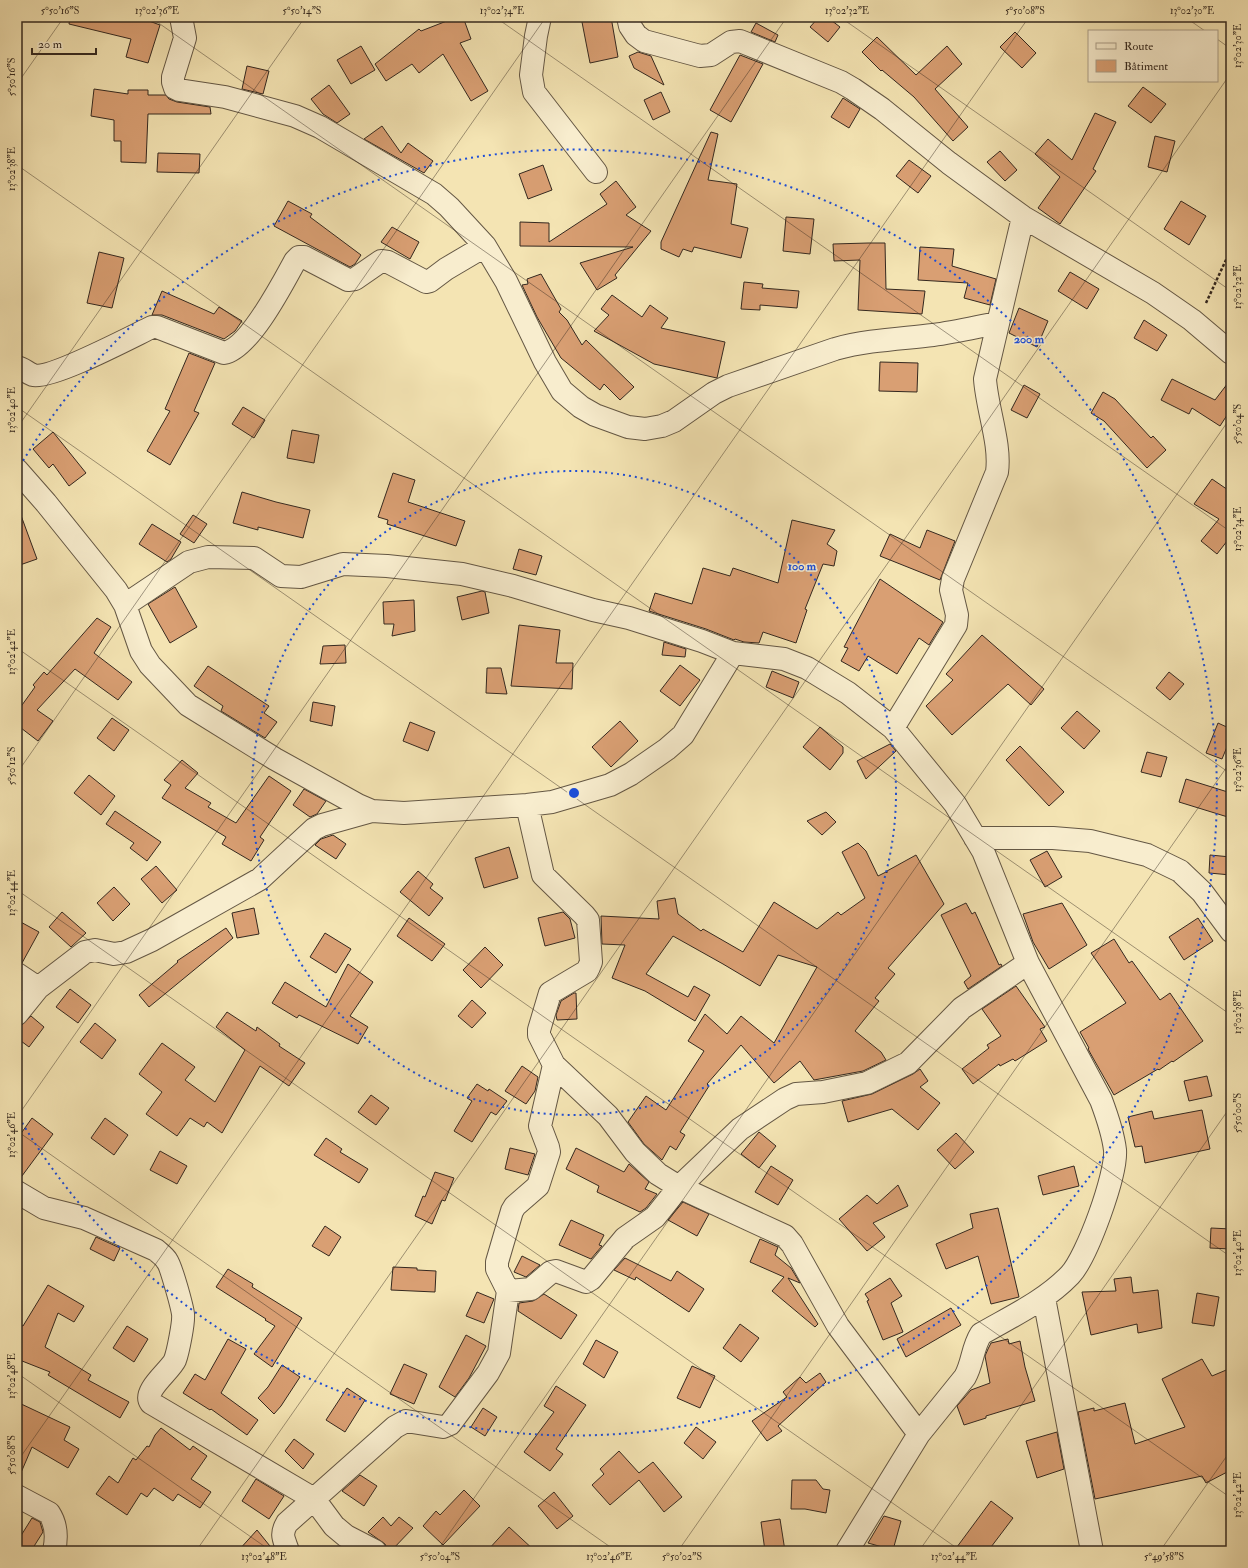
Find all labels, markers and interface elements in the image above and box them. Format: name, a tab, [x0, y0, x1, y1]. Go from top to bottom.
text: 5°50'16"S	[41, 5, 79, 17]
text: 13°02'36"E	[135, 5, 179, 17]
text: 5°50'14"S	[283, 5, 321, 17]
text: 13°02'34"E	[480, 5, 524, 17]
text: 13°02'32"E	[825, 5, 869, 17]
text: 5°50'08"S	[1005, 5, 1045, 17]
text: 13°02'30"E	[1170, 5, 1214, 17]
text: 13°02'30"E	[1232, 24, 1244, 68]
scale bar	[32, 30, 96, 56]
legend	[1088, 30, 1218, 82]
text: 20 m	[38, 37, 63, 52]
text: Route	[1124, 39, 1153, 54]
text: 5°50'16"S	[6, 58, 18, 96]
text: Bâtiment	[1124, 59, 1168, 74]
text: 13°02'38"E	[6, 147, 18, 191]
text: 13°02'32"E	[1232, 265, 1244, 309]
text: 200 m	[1014, 332, 1045, 347]
text: 13°02'40"E	[6, 387, 18, 433]
text: 5°50'04"S	[1232, 404, 1244, 444]
text: 13°02'34"E	[1232, 507, 1244, 551]
text: 100 m	[788, 559, 817, 574]
text: 13°02'42"E	[6, 629, 18, 675]
text: 5°50'12"S	[6, 747, 18, 785]
text: 13°02'36"E	[1232, 748, 1244, 792]
centre of rings	[567, 786, 581, 800]
text: 13°02'44"E	[6, 870, 18, 916]
text: 13°02'38"E	[1232, 990, 1244, 1034]
text: 5°50'00"S	[1232, 1093, 1244, 1133]
text: 13°02'46"E	[6, 1112, 18, 1158]
text: 13°02'40"E	[1232, 1230, 1244, 1276]
text: 13°02'48"E	[6, 1353, 18, 1399]
text: 5°50'08"S	[6, 1435, 18, 1475]
text: 13°02'42"E	[1232, 1472, 1244, 1518]
text: 13°02'48"E	[241, 1551, 287, 1563]
text: 5°50'04"S	[420, 1551, 460, 1563]
text: 13°02'46"E	[586, 1551, 632, 1563]
text: 5°50'02"S	[662, 1551, 702, 1563]
text: 13°02'44"E	[931, 1551, 977, 1563]
text: 5°49'58"S	[1144, 1551, 1184, 1563]

